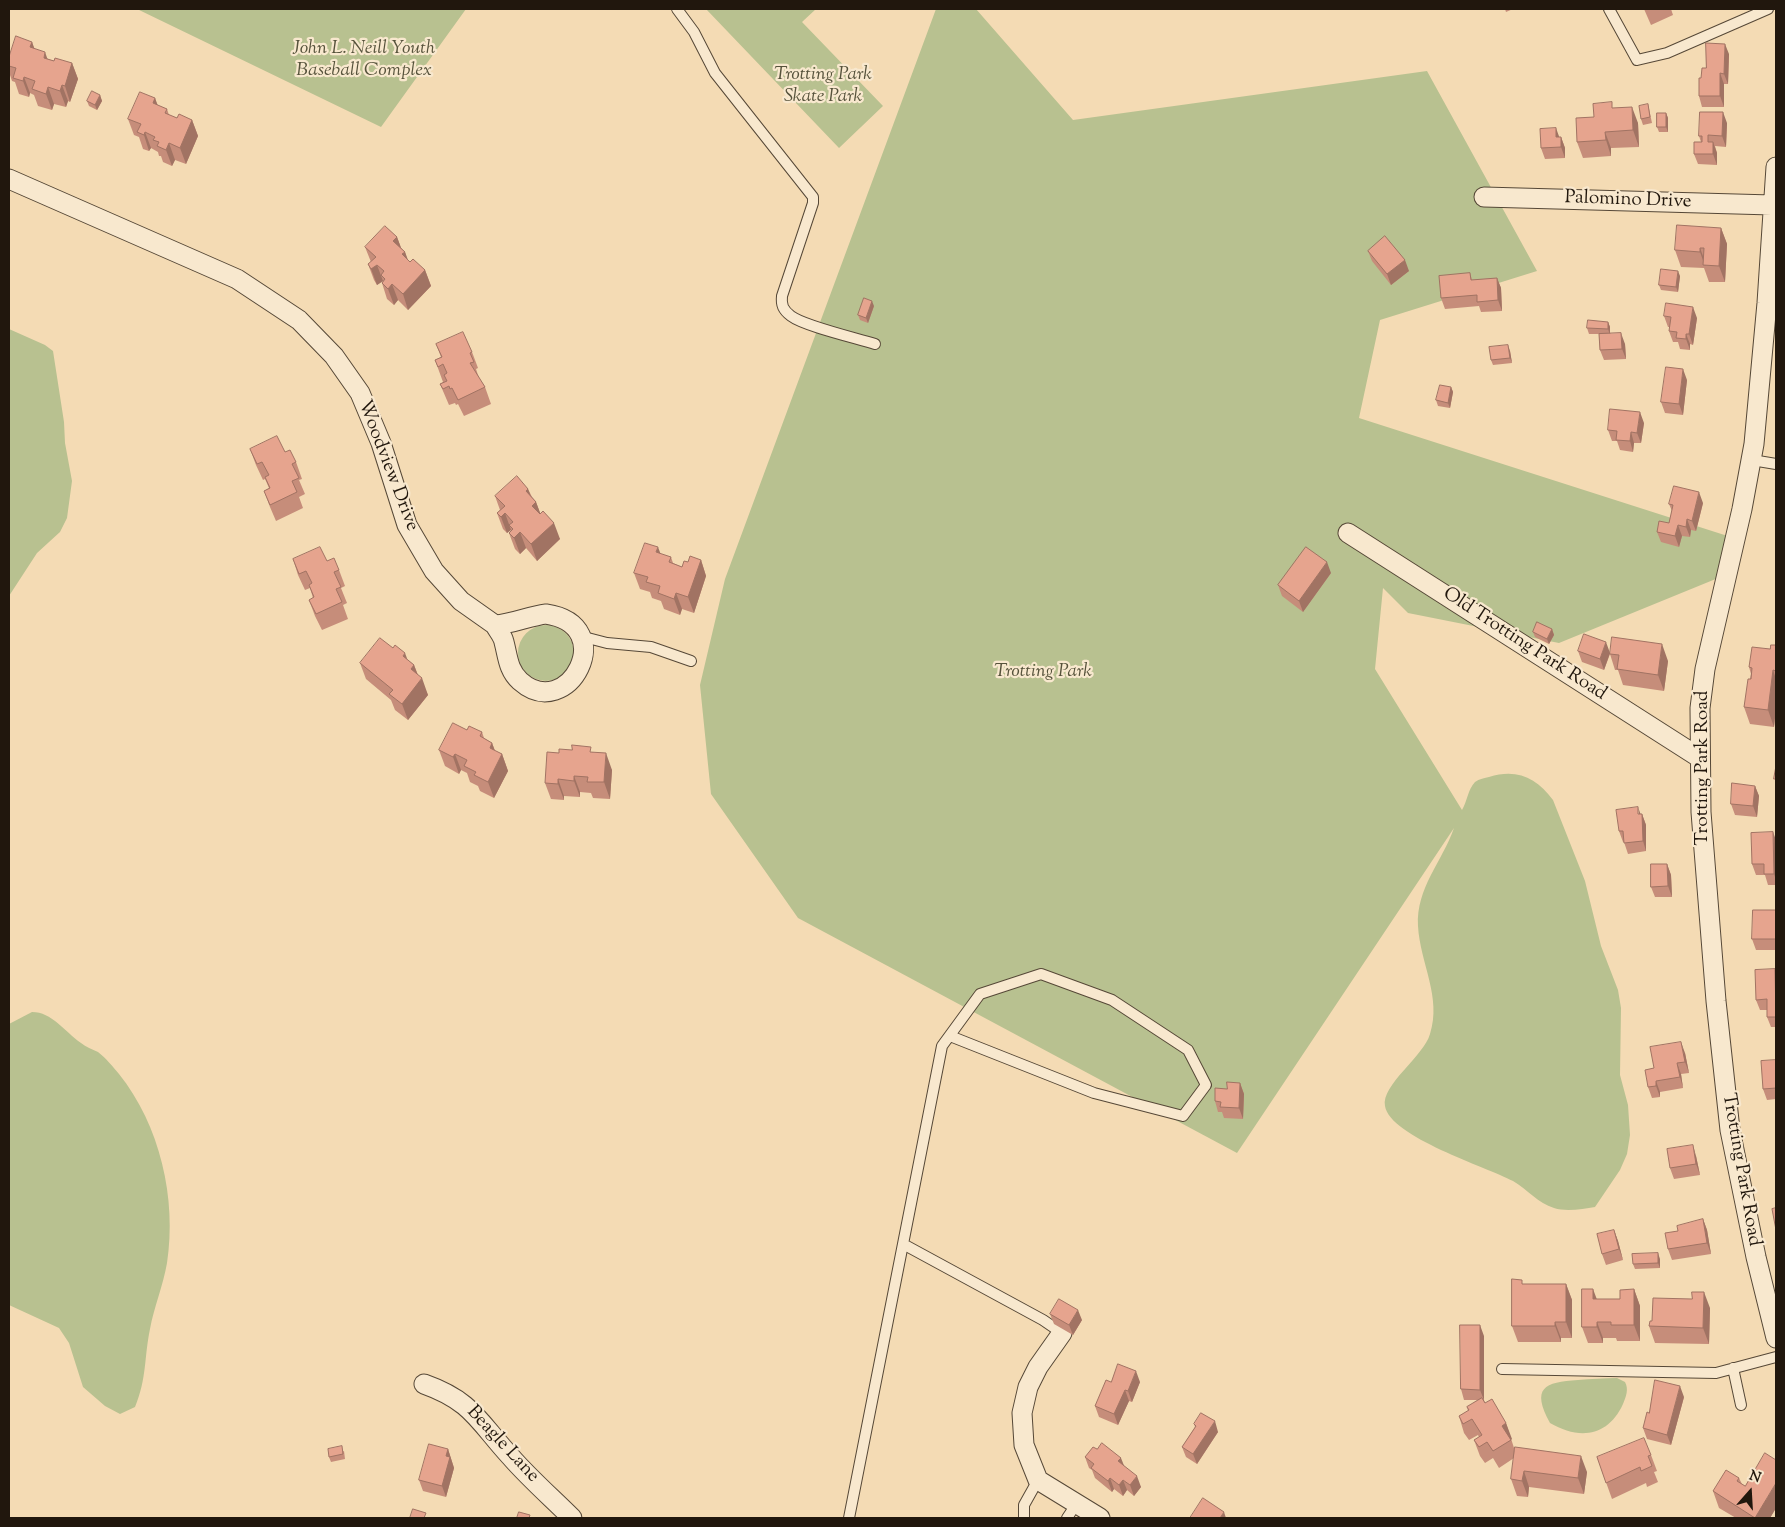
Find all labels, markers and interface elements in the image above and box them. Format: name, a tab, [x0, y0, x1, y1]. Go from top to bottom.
park label: John L. Neill Youth Baseball Complex	[293, 39, 435, 83]
park label: Trotting Park Skate Park	[774, 65, 872, 109]
street label: Palomino Drive	[1564, 187, 1692, 215]
street label: Woodview Drive	[352, 397, 422, 535]
street label: Old Trotting Park Road	[1438, 583, 1610, 707]
park label: Trotting Park	[994, 662, 1092, 684]
street label: Trotting Park Road	[1693, 691, 1715, 845]
street label: Trotting Park Road	[1715, 1092, 1765, 1248]
street label: Beagle Lane	[461, 1402, 543, 1488]
north arrow	[1725, 1467, 1775, 1517]
text: N	[1746, 1467, 1763, 1489]

